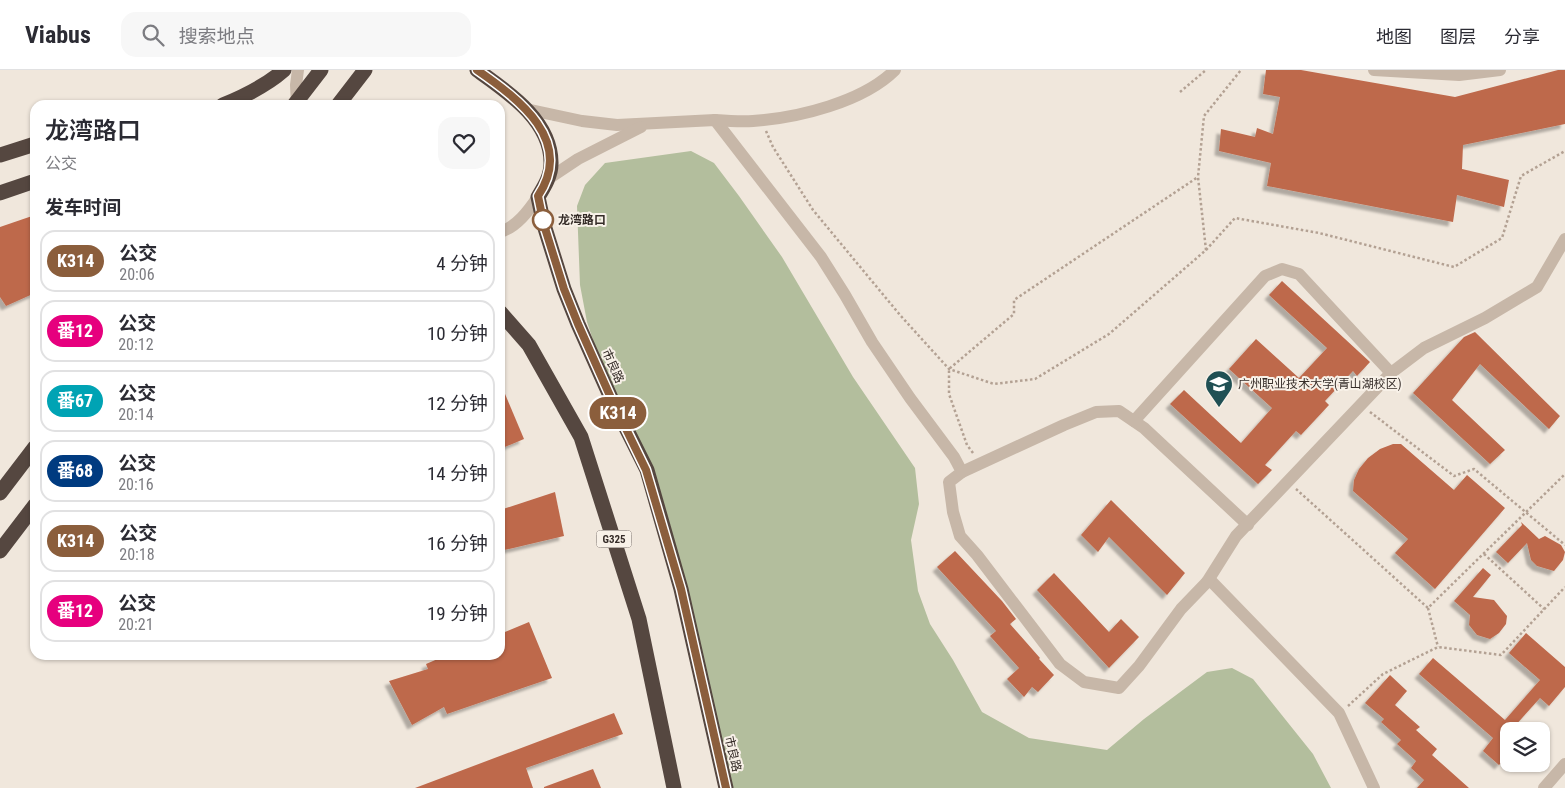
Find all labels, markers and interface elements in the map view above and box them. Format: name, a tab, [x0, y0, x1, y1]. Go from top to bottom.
search box	[121, 12, 471, 57]
text: Viabus	[25, 21, 91, 49]
icon: search	[139, 21, 167, 49]
text: 搜索地点	[179, 25, 255, 48]
text: 地图	[1376, 26, 1412, 47]
text: 图层	[1440, 26, 1476, 47]
text: 分享	[1504, 26, 1540, 47]
text: 龙湾路口	[45, 117, 141, 145]
button: heart	[438, 117, 490, 169]
text: 公交	[45, 154, 77, 173]
text: 发车时间	[45, 196, 121, 219]
marker: 龙湾路口	[532, 209, 554, 231]
place label: 龙湾路口	[558, 213, 606, 227]
text: 公交	[119, 242, 157, 265]
text: K314	[57, 250, 94, 271]
text: 4 分钟	[436, 252, 488, 275]
text: 20:06	[119, 265, 155, 284]
text: 公交	[118, 312, 156, 335]
text: 番12	[57, 320, 93, 341]
text: 10 分钟	[427, 322, 488, 345]
text: 20:12	[118, 335, 154, 354]
street label: 市良路	[599, 347, 627, 385]
school or university icon: 广州职业技术大学(青山湖校区)	[1204, 369, 1234, 408]
place label: 广州职业技术大学(青山湖校区)	[1238, 377, 1402, 391]
text: 公交	[118, 382, 156, 405]
text: 番67	[57, 390, 93, 411]
text: 12 分钟	[427, 392, 488, 415]
line badge: K314	[583, 397, 653, 429]
text: K314	[599, 402, 637, 423]
text: 20:14	[118, 405, 154, 424]
text: 公交	[118, 452, 156, 475]
text: 番68	[57, 460, 93, 481]
text: 14 分钟	[427, 462, 488, 485]
text: 20:16	[118, 475, 154, 494]
text: 公交	[119, 522, 157, 545]
text: K314	[57, 530, 94, 551]
road number: G325	[596, 530, 632, 548]
text: 16 分钟	[427, 532, 488, 555]
text: 20:18	[119, 545, 155, 564]
text: 公交	[118, 592, 156, 615]
text: 番12	[57, 600, 93, 621]
text: 19 分钟	[427, 602, 488, 625]
text: 20:21	[118, 615, 154, 634]
map controls	[1500, 722, 1550, 772]
button: layers	[1500, 722, 1550, 772]
street label: 市良路	[722, 735, 744, 773]

